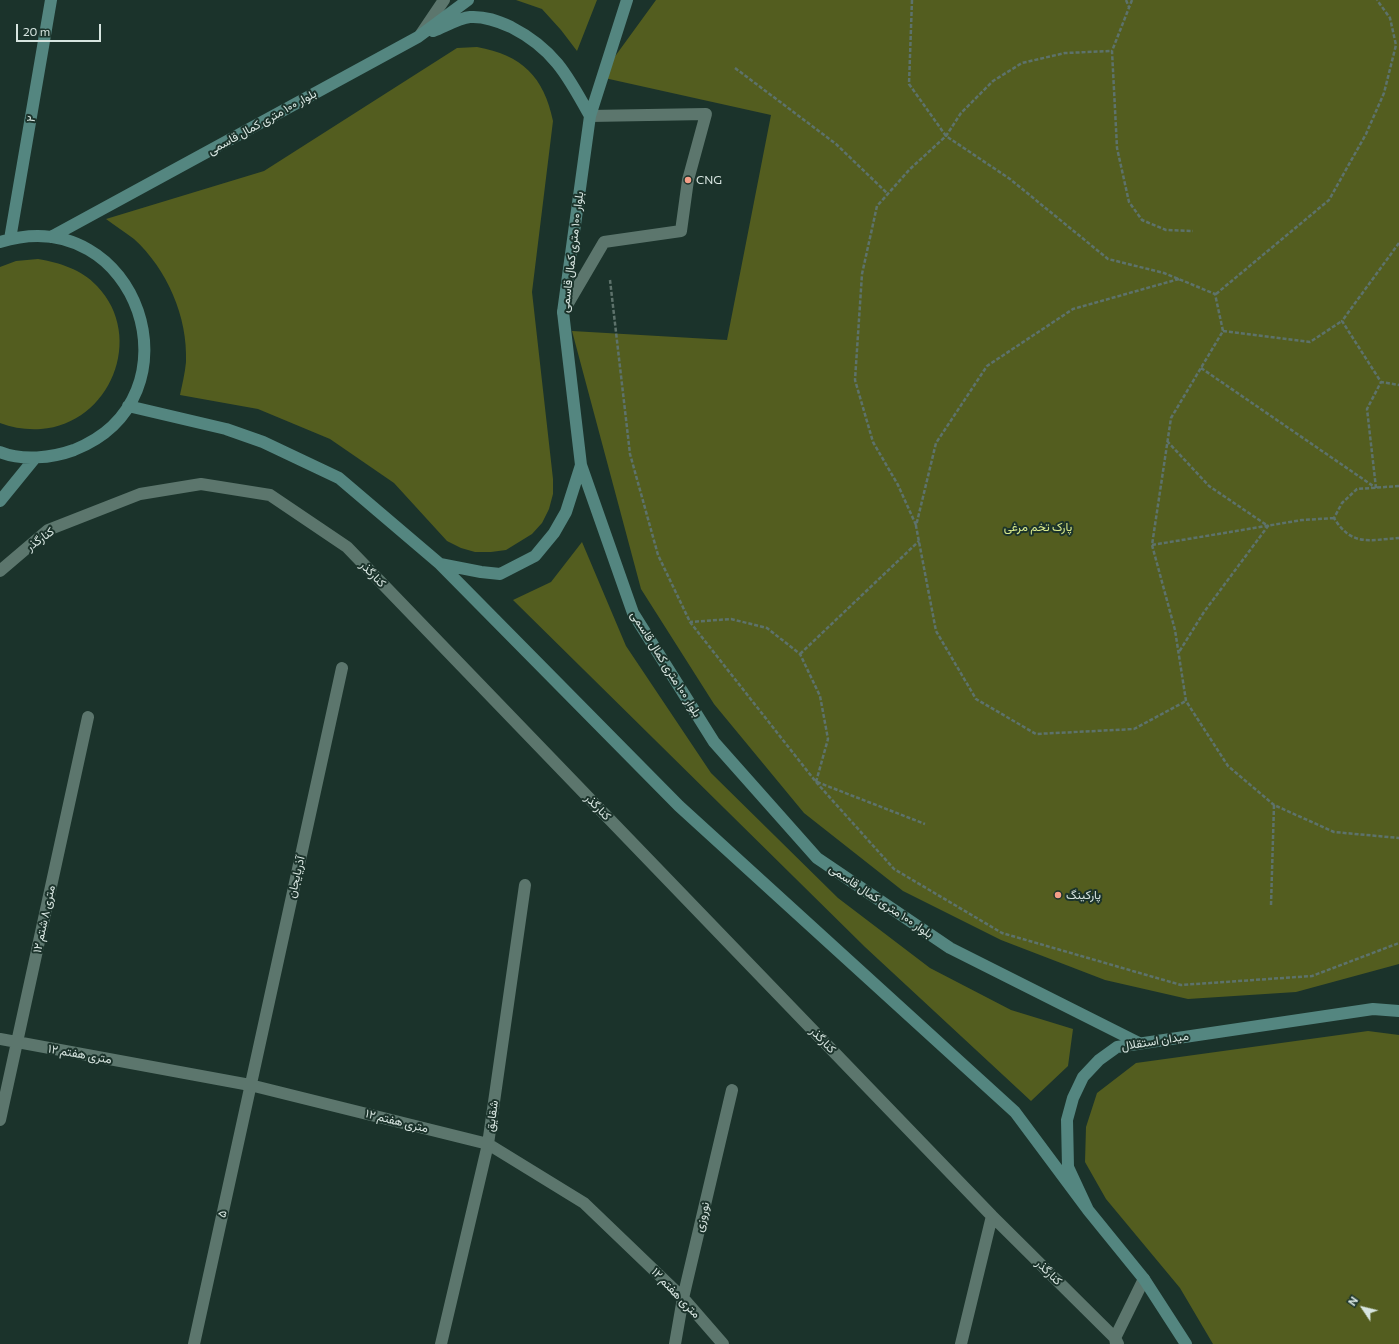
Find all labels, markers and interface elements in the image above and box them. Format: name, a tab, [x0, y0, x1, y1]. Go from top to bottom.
scale bar	[18, 16, 103, 42]
text: 20 m	[23, 24, 50, 38]
street label: بلوار ۱۰۰ متری کمال قاسمی	[205, 86, 319, 158]
street label: ۲	[23, 115, 39, 123]
place label: CNG	[696, 173, 722, 187]
marker: CNG	[683, 175, 693, 185]
street label: بلوار ۱۰۰ متری کمال قاسمی	[557, 191, 587, 313]
park label: پارک تخم مرغی	[1004, 520, 1072, 534]
street label: کنارگذر	[23, 524, 57, 554]
street label: کنارگذر	[357, 558, 389, 590]
street label: بلوار ۱۰۰ متری کمال قاسمی	[628, 608, 704, 720]
street label: کنارگذر	[582, 791, 614, 823]
street label: آذریایجان	[284, 855, 308, 899]
street label: بلوار ۱۰۰ متری کمال قاسمی	[826, 861, 936, 941]
street label: ۱۲ متری ۸ شتم	[30, 884, 58, 954]
place label: پارکینگ	[1066, 888, 1101, 902]
marker: پارکینگ	[1053, 890, 1063, 900]
street label: کنارگذر	[807, 1024, 839, 1056]
street label: میدان استقلال	[1120, 1029, 1190, 1053]
street label: ۱۲ متری هفتم	[47, 1041, 113, 1067]
street label: شقایق	[483, 1099, 501, 1133]
street label: ۱۲ متری هفتم	[364, 1106, 430, 1136]
street label: نوروزی	[692, 1200, 712, 1234]
street label: ۵	[214, 1209, 230, 1219]
street label: کنارگذر	[1033, 1256, 1065, 1288]
street label: ۱۲ متری هفتم	[648, 1265, 704, 1321]
north arrow	[1343, 1288, 1383, 1328]
text: N	[1345, 1294, 1360, 1308]

